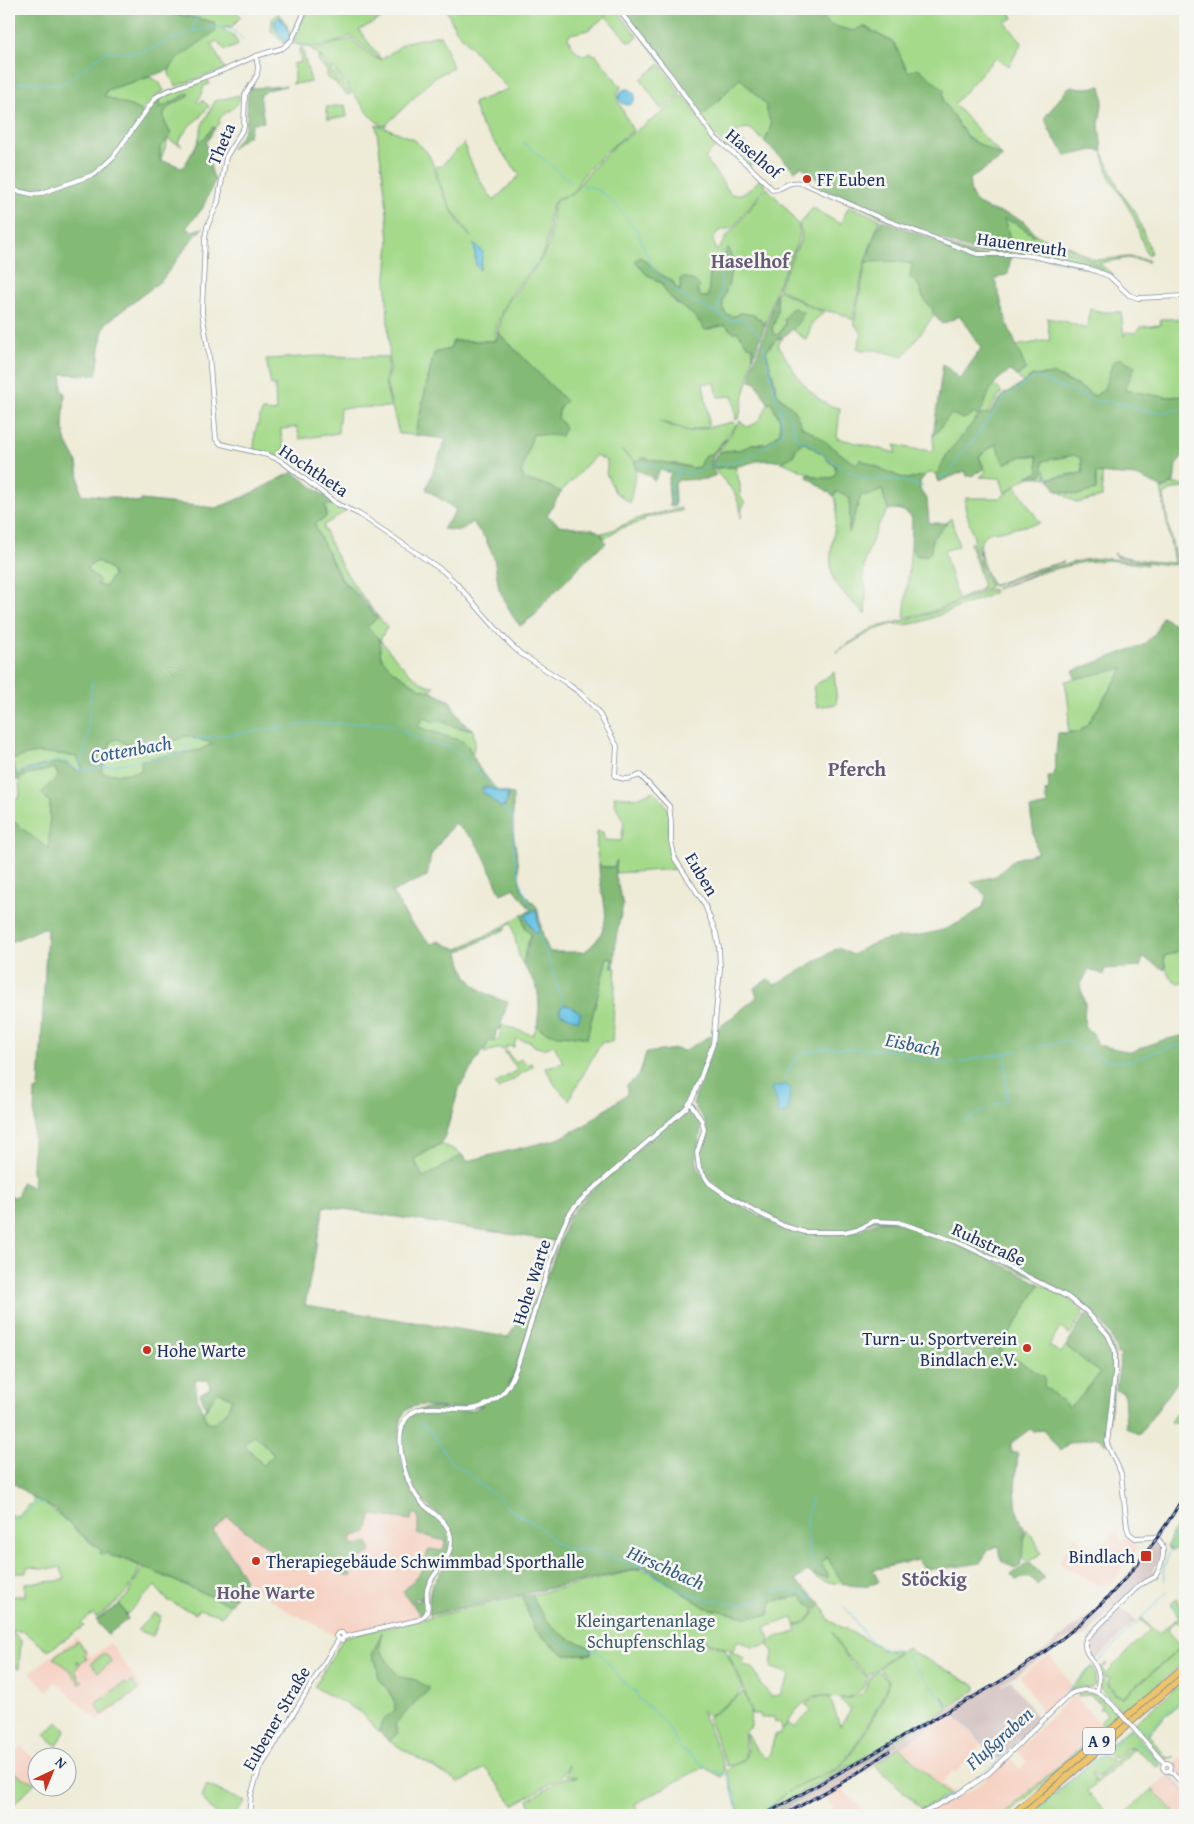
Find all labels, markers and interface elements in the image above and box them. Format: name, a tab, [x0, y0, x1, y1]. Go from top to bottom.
street label: Theta	[200, 118, 242, 169]
street label: Haselhof	[720, 121, 790, 186]
place label: FF Euben	[817, 166, 885, 193]
marker: FF Euben	[801, 173, 813, 185]
street label: Hauenreuth	[975, 224, 1069, 264]
district label: Haselhof	[711, 246, 791, 275]
street label: Hochtheta	[274, 437, 355, 503]
water label: Cottenbach	[88, 728, 174, 770]
district label: Pferch	[828, 754, 886, 783]
street label: Euben	[678, 847, 726, 901]
water label: Eisbach	[882, 1025, 943, 1063]
street label: Ruhstraße	[948, 1215, 1030, 1273]
street label: Hohe Warte	[504, 1236, 558, 1328]
place label: Turn- u. Sportverein Bindlach e.V.	[862, 1325, 1017, 1373]
place label: Hohe Warte	[157, 1337, 246, 1364]
marker: Turn- u. Sportverein Bindlach e.V.	[1021, 1342, 1033, 1354]
marker: Hohe Warte	[141, 1344, 153, 1356]
water label: Hirschbach	[622, 1537, 710, 1597]
place label: Bindlach	[1069, 1543, 1135, 1570]
place label: Therapiegebäude Schwimmbad Sporthalle	[266, 1548, 584, 1575]
marker: Bindlach	[1139, 1549, 1153, 1563]
marker: Therapiegebäude Schwimmbad Sporthalle	[250, 1555, 262, 1567]
district label: Stöckig	[901, 1564, 967, 1593]
district label: Hohe Warte	[217, 1578, 315, 1606]
park label: Kleingartenanlage Schupfenschlag	[577, 1607, 715, 1655]
street label: Eubener Straße	[235, 1661, 317, 1775]
water label: Flußgraben	[958, 1700, 1039, 1777]
road number: A 9	[1083, 1728, 1115, 1754]
north arrow	[28, 1746, 78, 1796]
text: N	[51, 1752, 72, 1774]

